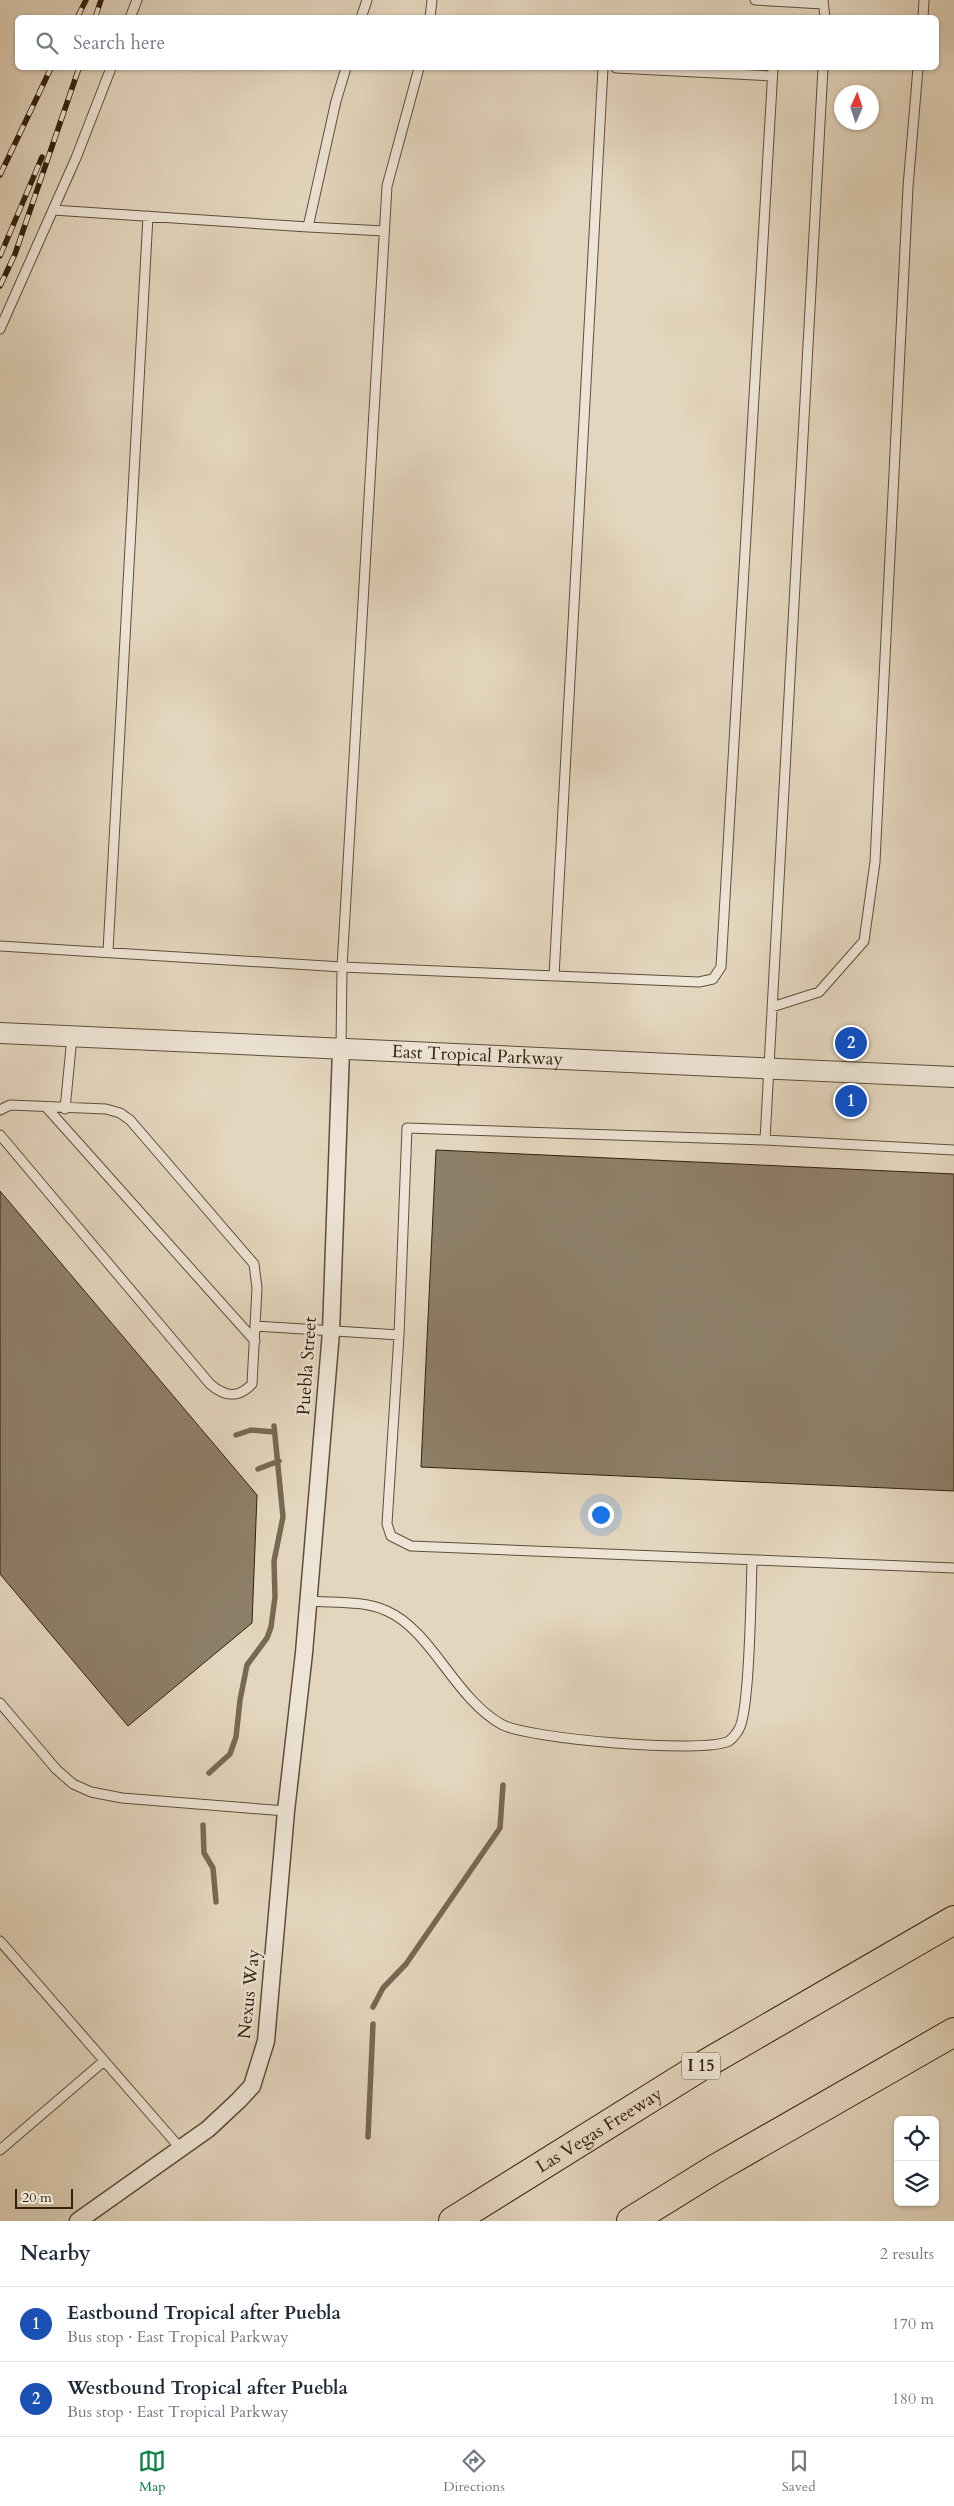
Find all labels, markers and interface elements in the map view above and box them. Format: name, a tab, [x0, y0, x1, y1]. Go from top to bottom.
search box	[15, 15, 939, 70]
icon: search	[33, 29, 61, 57]
text: Search here	[73, 30, 165, 56]
north arrow	[834, 85, 879, 130]
pin: 2	[835, 1024, 867, 1062]
street label: East Tropical Parkway	[391, 1039, 564, 1071]
pin: 1	[835, 1082, 867, 1120]
street label: Puebla Street	[291, 1316, 323, 1416]
your location	[588, 1502, 614, 1528]
street label: Nexus Way	[232, 1947, 266, 2040]
road number: I 15	[682, 2052, 720, 2080]
street label: Las Vegas Freeway	[531, 2081, 667, 2179]
map controls	[894, 2116, 939, 2206]
button: locate	[894, 2116, 939, 2161]
button: layers	[894, 2161, 939, 2206]
scale bar	[15, 2186, 72, 2209]
text: 20 m	[22, 2188, 52, 2207]
text: Nearby	[20, 2239, 91, 2268]
text: 2 results	[880, 2243, 934, 2265]
text: Eastbound Tropical after Puebla	[67, 2300, 341, 2326]
text: 1	[32, 2313, 40, 2335]
text: 170 m	[892, 2313, 934, 2335]
text: Bus stop · East Tropical Parkway	[67, 2326, 289, 2348]
text: Westbound Tropical after Puebla	[67, 2375, 348, 2401]
text: 2	[32, 2388, 40, 2410]
text: 180 m	[892, 2388, 934, 2410]
text: Bus stop · East Tropical Parkway	[67, 2401, 289, 2423]
tab: Map	[138, 2447, 166, 2496]
tab: Directions	[443, 2447, 505, 2496]
tab: Saved	[782, 2447, 816, 2496]

